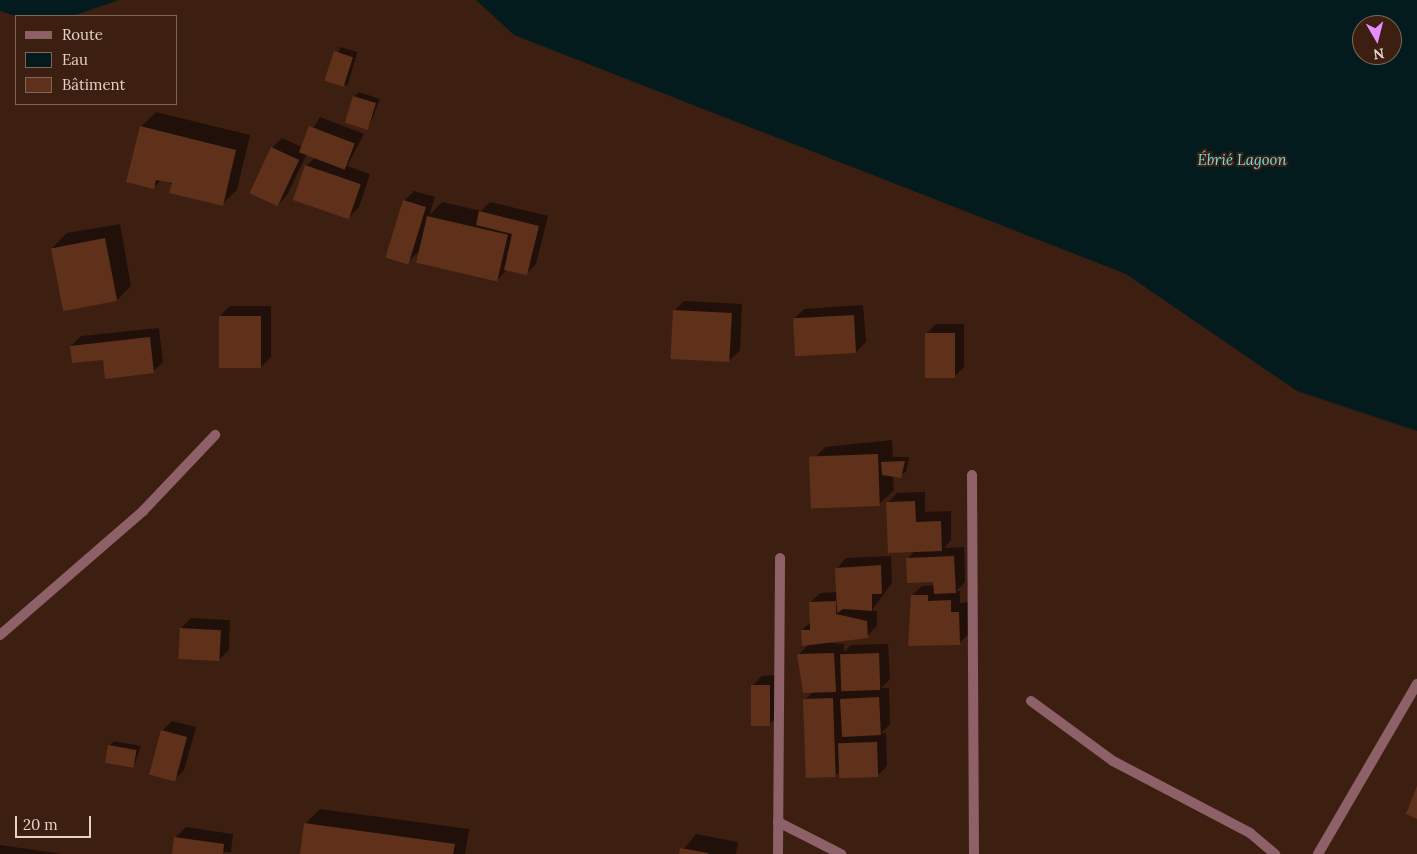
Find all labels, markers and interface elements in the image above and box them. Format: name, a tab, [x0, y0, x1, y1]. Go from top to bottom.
legend	[15, 15, 178, 105]
north arrow	[1352, 15, 1402, 65]
text: Route	[62, 25, 103, 44]
text: N	[1372, 44, 1386, 64]
text: Eau	[62, 50, 88, 69]
text: Bâtiment	[62, 75, 125, 94]
water label: Ébrié Lagoon	[1197, 151, 1287, 169]
scale bar	[18, 806, 94, 838]
text: 20 m	[23, 815, 58, 834]

